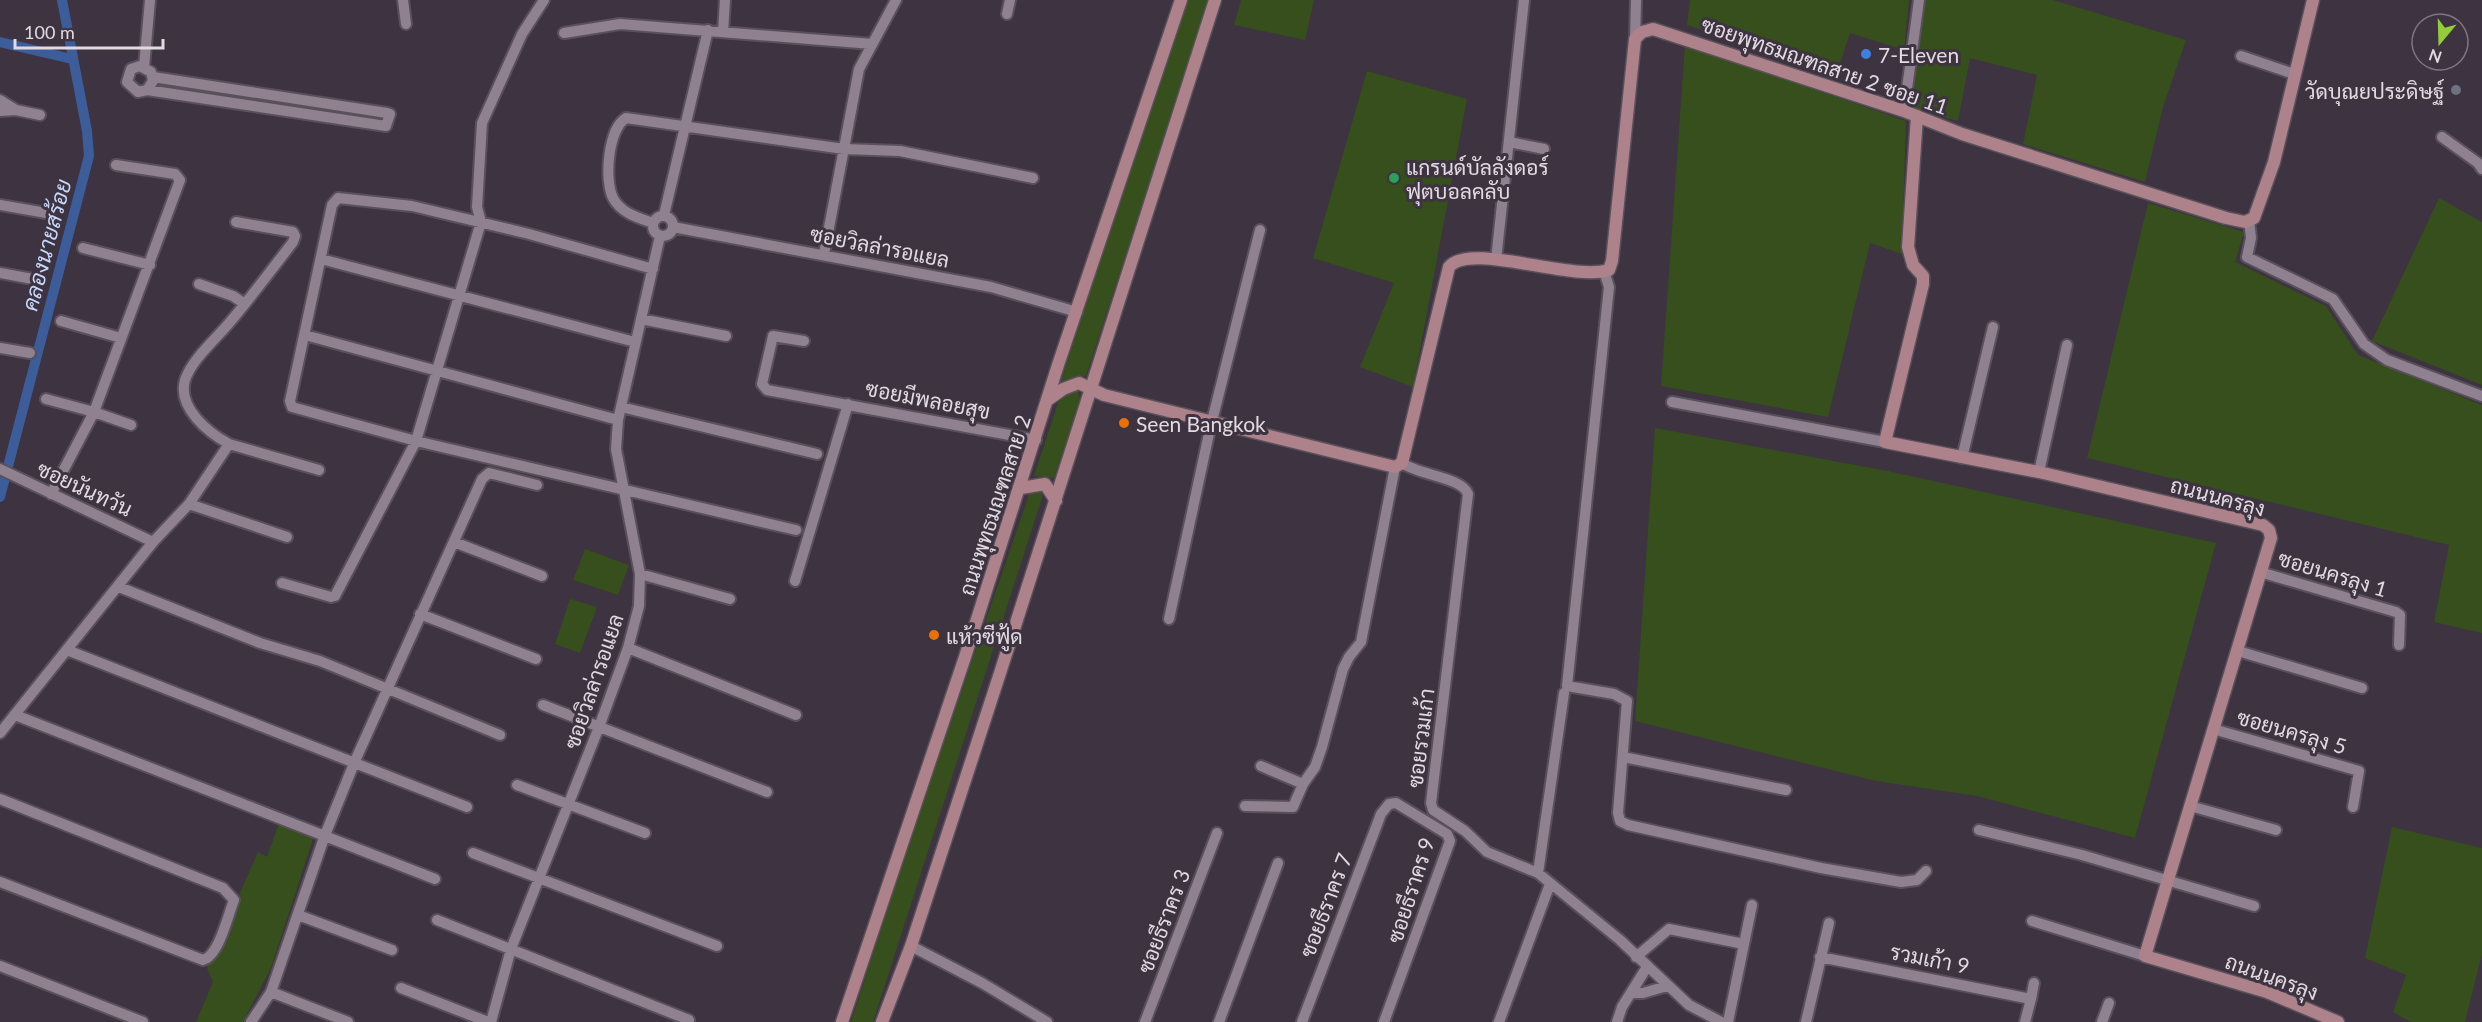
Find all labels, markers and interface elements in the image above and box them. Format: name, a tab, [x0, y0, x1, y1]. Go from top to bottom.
street label: ซอยพุทธมณฑลสาย 2 ซอย 11	[1697, 11, 1952, 122]
scale bar	[15, 12, 164, 50]
north arrow	[2410, 12, 2470, 72]
text: 100 m	[24, 21, 75, 43]
place label: 7-Eleven	[1878, 42, 1959, 67]
text: N	[2426, 46, 2444, 68]
marker: 7-Eleven	[1859, 47, 1873, 61]
place label: วัดบุณยประดิษฐ์	[2305, 78, 2444, 106]
marker: วัดบุณยประดิษฐ์	[2449, 83, 2463, 97]
place label: แกรนด์บัลลังดอร์ ฟุตบอลคลับ	[1406, 154, 1549, 206]
marker: แกรนด์บัลลังดอร์ ฟุตบอลคลับ	[1387, 171, 1401, 185]
water label: คลองนายสร้อย	[15, 176, 77, 314]
street label: ซอยวิลล่ารอแยล	[808, 220, 952, 272]
street label: ซอยมีพลอยสุข	[863, 375, 992, 426]
street label: ถนนพุทธมณฑลสาย 2	[953, 411, 1038, 599]
place label: Seen Bangkok	[1136, 411, 1266, 436]
marker: Seen Bangkok	[1117, 416, 1131, 430]
street label: ซอยนันทวัน	[34, 455, 136, 521]
street label: ถนนนครลุง	[2167, 471, 2268, 524]
street label: ซอยนครลุง 1	[2275, 545, 2391, 604]
street label: ซอยวิลล่ารอแยล	[558, 610, 628, 752]
place label: แห้วซีฟู้ด	[946, 623, 1023, 652]
marker: แห้วซีฟู้ด	[927, 628, 941, 642]
street label: ซอยรวมเก้า	[1402, 687, 1438, 789]
street label: ซอยนครลุง 5	[2234, 703, 2350, 761]
street label: ซอยธีราคร 9	[1381, 834, 1439, 946]
street label: ซอยธีราคร 7	[1294, 849, 1356, 961]
street label: ซอยธีราคร 3	[1132, 865, 1194, 977]
street label: รวมเก้า 9	[1888, 938, 1972, 978]
street label: ถนนนครลุง	[2221, 948, 2322, 1007]

